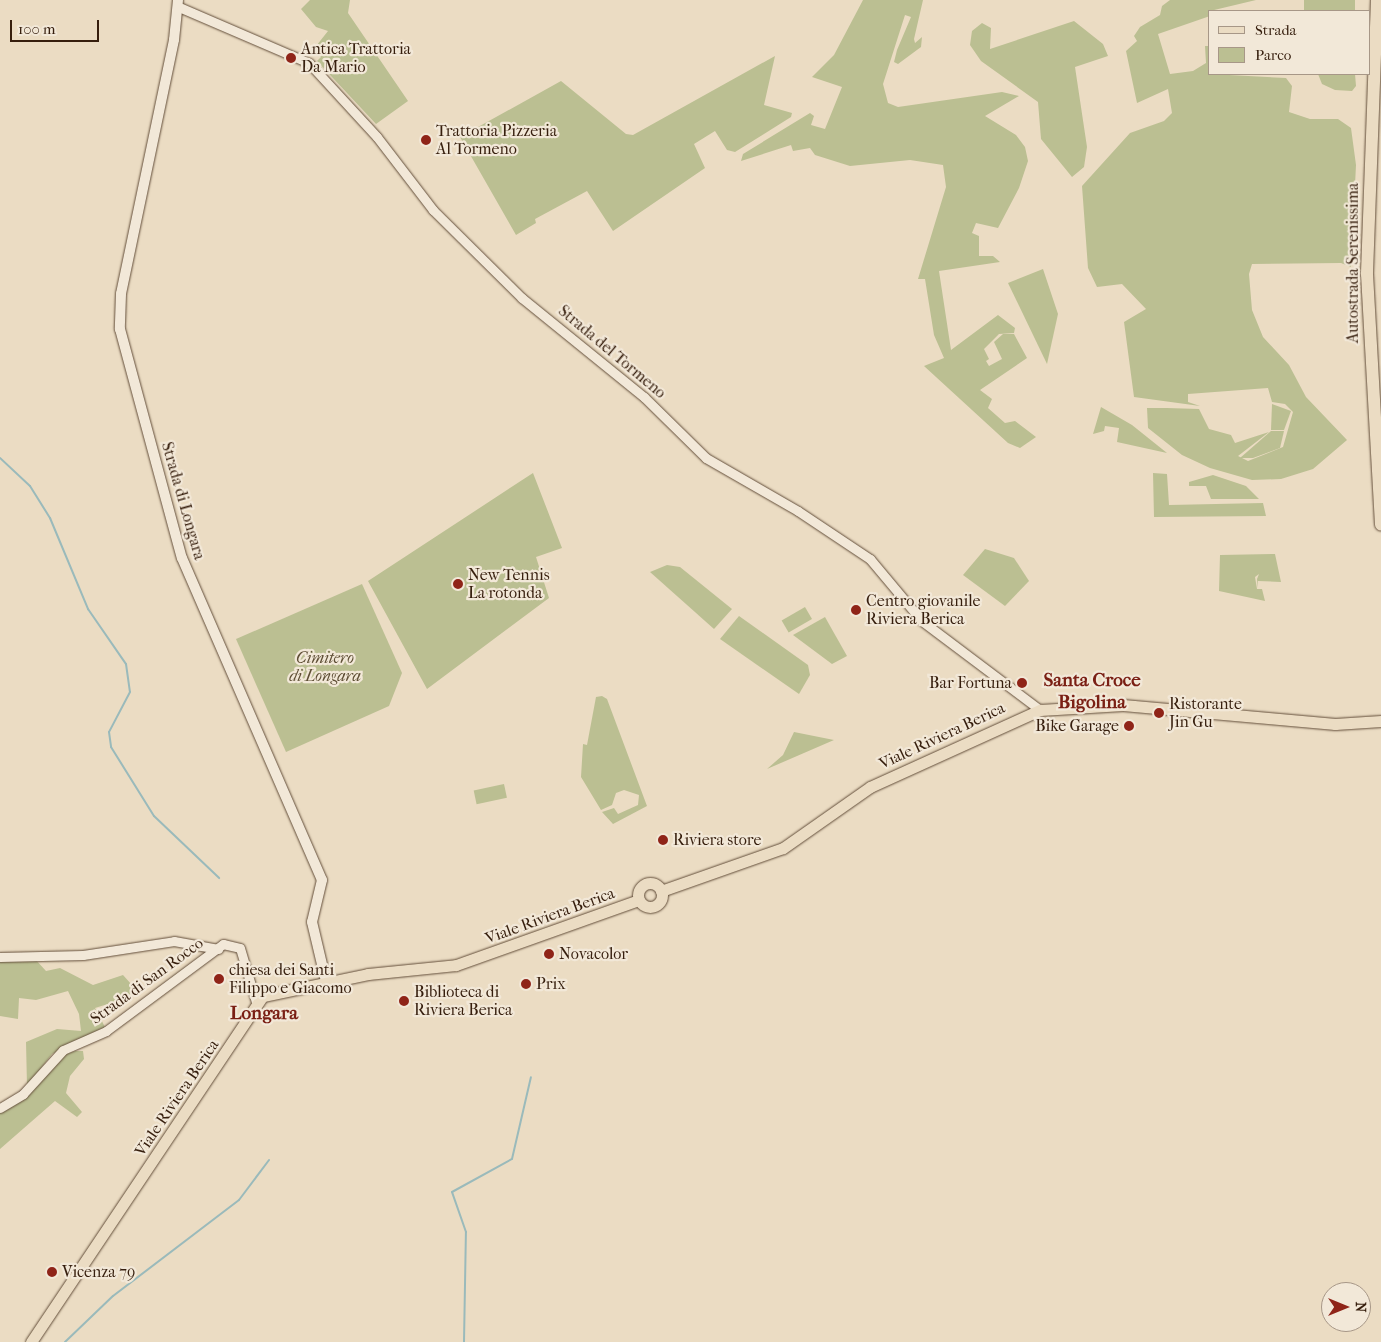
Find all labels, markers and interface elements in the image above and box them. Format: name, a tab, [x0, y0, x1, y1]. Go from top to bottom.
scale bar	[12, 10, 101, 42]
legend	[1208, 10, 1371, 75]
text: 100 m	[18, 20, 56, 38]
text: Strada	[1255, 21, 1297, 39]
place label: Antica Trattoria Da Mario	[301, 39, 411, 77]
text: Parco	[1255, 46, 1291, 64]
marker: Antica Trattoria Da Mario	[285, 52, 297, 64]
place label: Trattoria Pizzeria Al Tormeno	[436, 121, 557, 159]
marker: Trattoria Pizzeria Al Tormeno	[420, 134, 432, 146]
street label: Autostrada Serenissima	[1343, 183, 1363, 343]
street label: Strada del Tormeno	[554, 301, 670, 403]
street label: Strada di Longara	[157, 440, 209, 562]
place label: New Tennis La rotonda	[468, 565, 550, 603]
marker: New Tennis La rotonda	[452, 578, 464, 590]
place label: Centro giovanile Riviera Berica	[866, 591, 980, 629]
marker: Centro giovanile Riviera Berica	[850, 604, 862, 616]
park label: Cimitero di Longara	[289, 648, 361, 686]
district label: Santa Croce Bigolina	[1043, 670, 1141, 714]
place label: Bar Fortuna	[929, 673, 1012, 693]
marker: Bar Fortuna	[1016, 677, 1028, 689]
place label: Ristorante Jin Gu	[1169, 694, 1242, 732]
street label: Viale Riviera Berica	[876, 698, 1008, 774]
marker: Ristorante Jin Gu	[1153, 707, 1165, 719]
place label: Bike Garage	[1035, 716, 1119, 736]
marker: Bike Garage	[1123, 720, 1135, 732]
place label: Riviera store	[673, 830, 761, 850]
marker: Riviera store	[657, 834, 669, 846]
street label: Viale Riviera Berica	[483, 884, 617, 948]
street label: Strada di San Rocco	[87, 934, 207, 1028]
place label: Novacolor	[559, 944, 628, 964]
marker: Novacolor	[543, 948, 555, 960]
place label: chiesa dei Santi Filippo e Giacomo	[229, 960, 352, 998]
marker: chiesa dei Santi Filippo e Giacomo	[213, 973, 225, 985]
place label: Prix	[536, 974, 566, 994]
marker: Prix	[520, 978, 532, 990]
place label: Biblioteca di Riviera Berica	[414, 982, 512, 1020]
marker: Biblioteca di Riviera Berica	[398, 995, 410, 1007]
district label: Longara	[230, 1003, 298, 1025]
street label: Viale Riviera Berica	[131, 1036, 223, 1160]
place label: Vicenza 79	[62, 1262, 135, 1282]
marker: Vicenza 79	[46, 1266, 58, 1278]
north arrow	[1321, 1282, 1371, 1332]
text: N	[1352, 1302, 1369, 1312]

